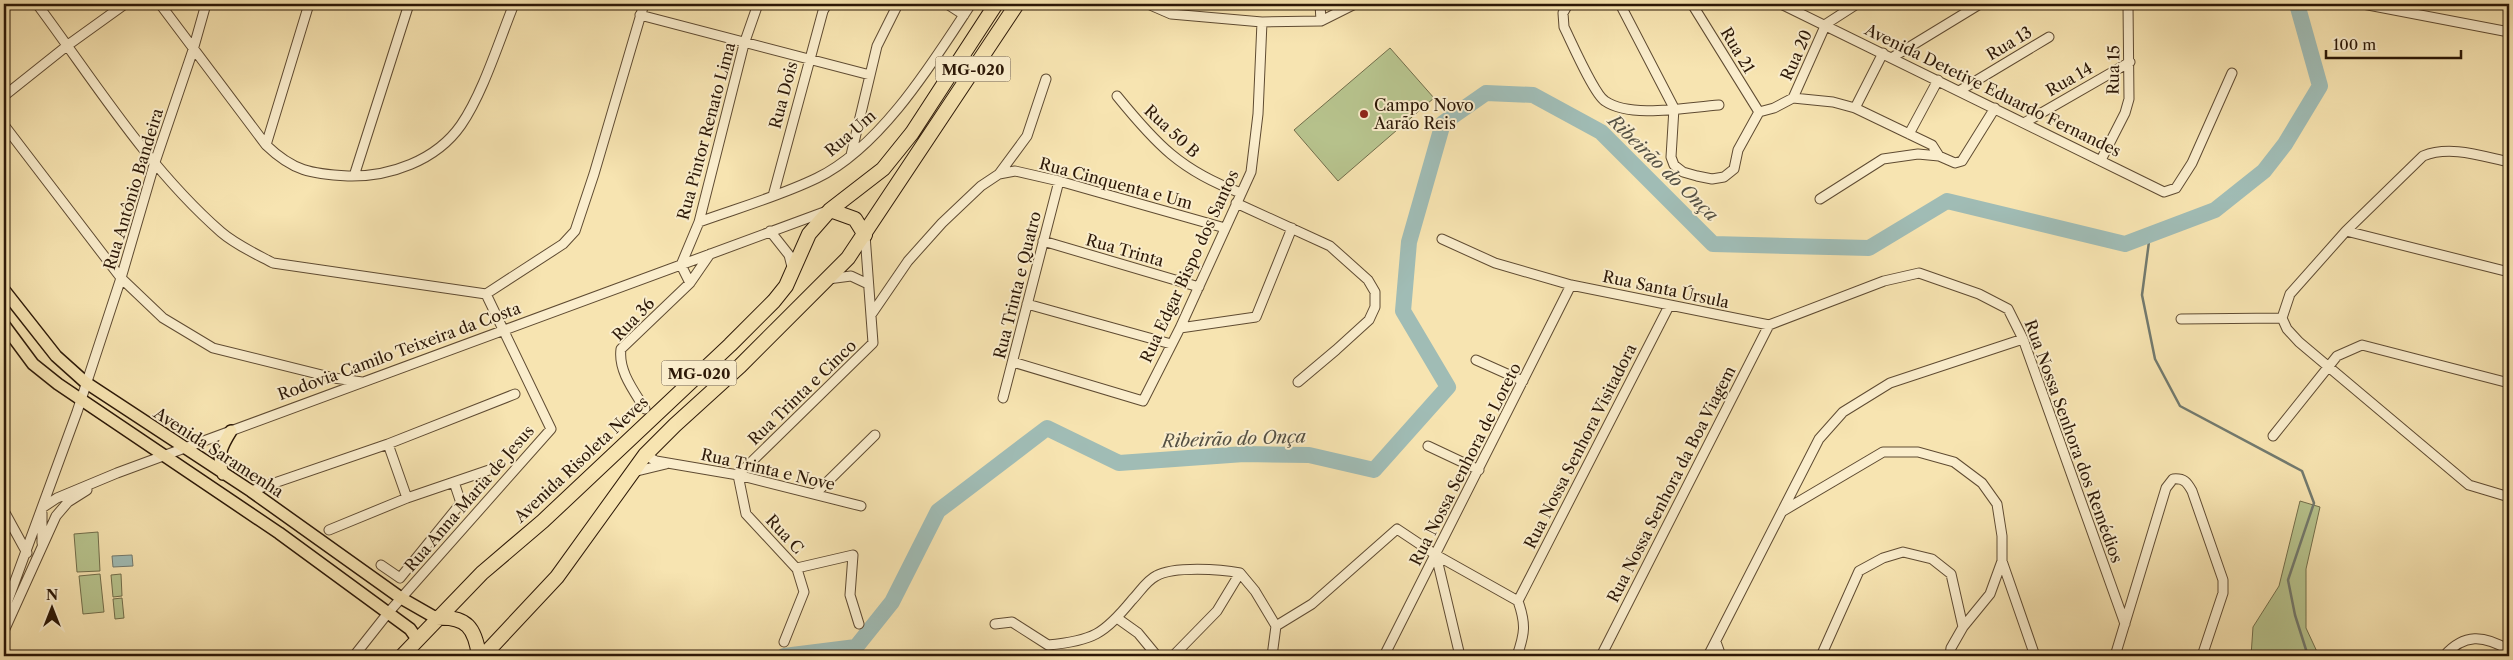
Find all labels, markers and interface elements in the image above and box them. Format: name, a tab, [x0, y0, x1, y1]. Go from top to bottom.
street label: Avenida Detetive Eduardo Fernandes	[1861, 19, 2124, 161]
street label: Rua 13	[1983, 22, 2035, 64]
street label: Rua 21	[1717, 23, 1760, 77]
street label: Rua 20	[1776, 27, 1816, 83]
scale bar	[2326, 28, 2460, 60]
text: 100 m	[2333, 35, 2376, 54]
street label: Rua Pintor Renato Lima	[673, 39, 740, 222]
street label: Rua 15	[2103, 45, 2123, 95]
road number: MG-020	[936, 56, 1010, 82]
street label: Rua 14	[2042, 58, 2096, 100]
street label: Rua Dois	[764, 59, 802, 131]
place label: Campo Novo Aarão Reis	[1373, 95, 1474, 133]
street label: Rua 50 B	[1140, 100, 1204, 162]
street label: Rua Antônio Bandeira	[99, 105, 167, 272]
street label: Rua Um	[820, 105, 880, 161]
marker: Campo Novo Aarão Reis	[1358, 108, 1370, 120]
water label: Ribeirão do Onça	[1602, 109, 1723, 226]
street label: Rua Cinquenta e Um	[1037, 153, 1195, 213]
street label: Rua Edgar Bispo dos Santos	[1135, 166, 1243, 366]
street label: Rua Trinta e Quatro	[989, 209, 1045, 361]
street label: Rua Trinta	[1084, 229, 1167, 271]
street label: Rua Santa Úrsula	[1601, 266, 1732, 312]
street label: Rua 36	[608, 293, 658, 345]
street label: Rodovia Camilo Teixeira da Costa	[275, 297, 524, 404]
street label: Rua Nossa Senhora dos Remédios	[2021, 317, 2127, 565]
street label: Rua Trinta e Cinco	[744, 335, 861, 449]
street label: Rua Nossa Senhora Visitadora	[1520, 340, 1641, 552]
street label: Rua Nossa Senhora de Loreto	[1405, 359, 1525, 569]
road number: MG-020	[662, 360, 736, 386]
street label: Rua Nossa Senhora da Boa Viagem	[1602, 362, 1740, 606]
street label: Avenida Risoleta Neves	[509, 392, 652, 527]
street label: Avenida Saramenha	[150, 402, 288, 502]
street label: Rua Anna Maria de Jesus	[400, 421, 538, 575]
water label: Ribeirão do Onça	[1160, 425, 1307, 453]
street label: Rua Trinta e Nove	[699, 444, 837, 494]
street label: Rua C	[762, 510, 808, 558]
north arrow	[28, 582, 78, 632]
text: N	[46, 586, 58, 604]

